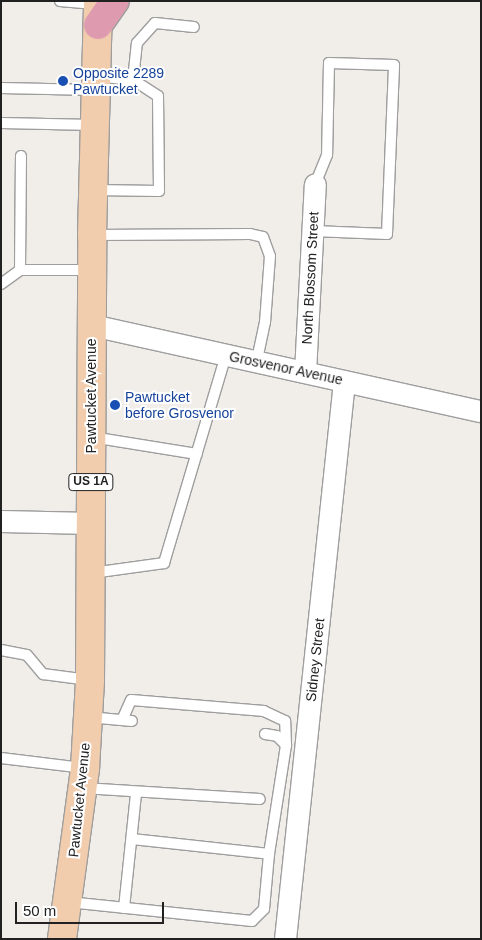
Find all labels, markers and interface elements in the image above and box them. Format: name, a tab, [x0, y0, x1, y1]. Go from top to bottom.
place label: Opposite 2289 Pawtucket	[73, 65, 164, 98]
marker: Opposite 2289 Pawtucket	[57, 75, 69, 87]
street label: North Blossom Street	[298, 211, 322, 345]
street label: Pawtucket Avenue	[83, 338, 99, 454]
street label: Grosvenor Avenue	[227, 348, 345, 388]
place label: Pawtucket before Grosvenor	[125, 389, 234, 422]
marker: Pawtucket before Grosvenor	[109, 399, 121, 411]
road number: US 1A	[67, 472, 115, 492]
street label: Sidney Street	[302, 617, 328, 703]
street label: Pawtucket Avenue	[65, 742, 93, 858]
scale bar	[18, 892, 166, 924]
text: 50 m	[23, 902, 56, 919]

